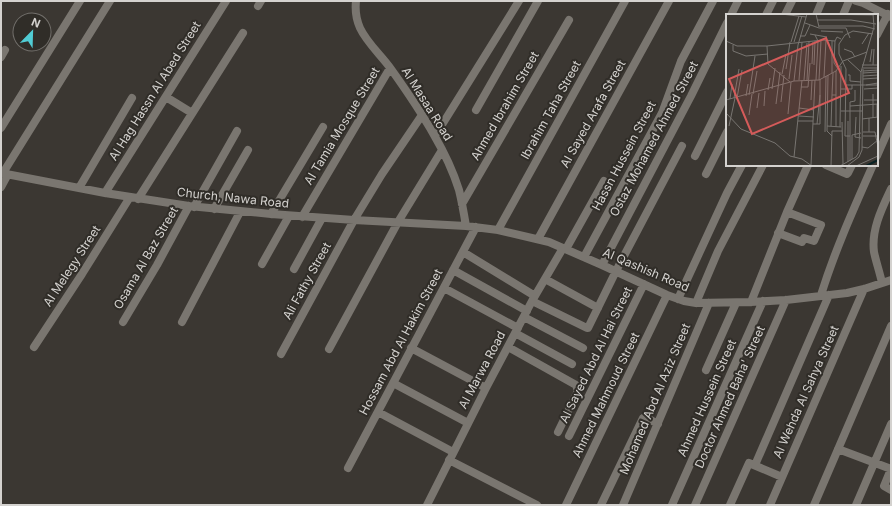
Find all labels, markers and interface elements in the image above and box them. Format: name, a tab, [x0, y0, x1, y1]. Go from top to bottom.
north arrow	[12, 12, 52, 52]
inset map	[726, 14, 878, 166]
text: N	[29, 15, 43, 31]
street label: Al Hag Hassn Al Abed Street	[105, 18, 204, 163]
street label: Ahmed Ibrahim Street	[467, 49, 542, 163]
street label: Al Sayed Arafa Street	[557, 57, 628, 170]
street label: Ibrahim Taha Street	[517, 58, 584, 162]
street label: Ostaz Mohamed Ahmed Street	[606, 58, 701, 219]
street label: Al Tamia Mosque Street	[300, 64, 383, 187]
street label: Al Masaa Road	[399, 64, 456, 143]
street label: Hassn Hussein Street	[588, 98, 659, 213]
street label: Church, Nawa Road	[176, 184, 290, 211]
street label: Osama Al Baz Street	[110, 204, 181, 312]
street label: Al Melegy Street	[40, 222, 103, 309]
street label: Ali Fathy Street	[279, 240, 334, 322]
street label: Al Qashish Road	[601, 245, 692, 295]
street label: Hossam Abd Al Hakim Street	[356, 266, 446, 417]
street label: Al Sayed Abd Al Hai Street	[556, 284, 635, 425]
street label: Mohamed Abd Al Aziz Street	[616, 321, 693, 477]
street label: Doctor Ahmed Baha' Street	[691, 323, 768, 470]
street label: Al Wehda Al Sahya Street	[769, 323, 842, 461]
street label: Al Marwa Road	[455, 328, 508, 411]
street label: Ahmed Mahmoud Street	[569, 330, 642, 460]
street label: Ahmed Hussein Street	[674, 337, 739, 459]

